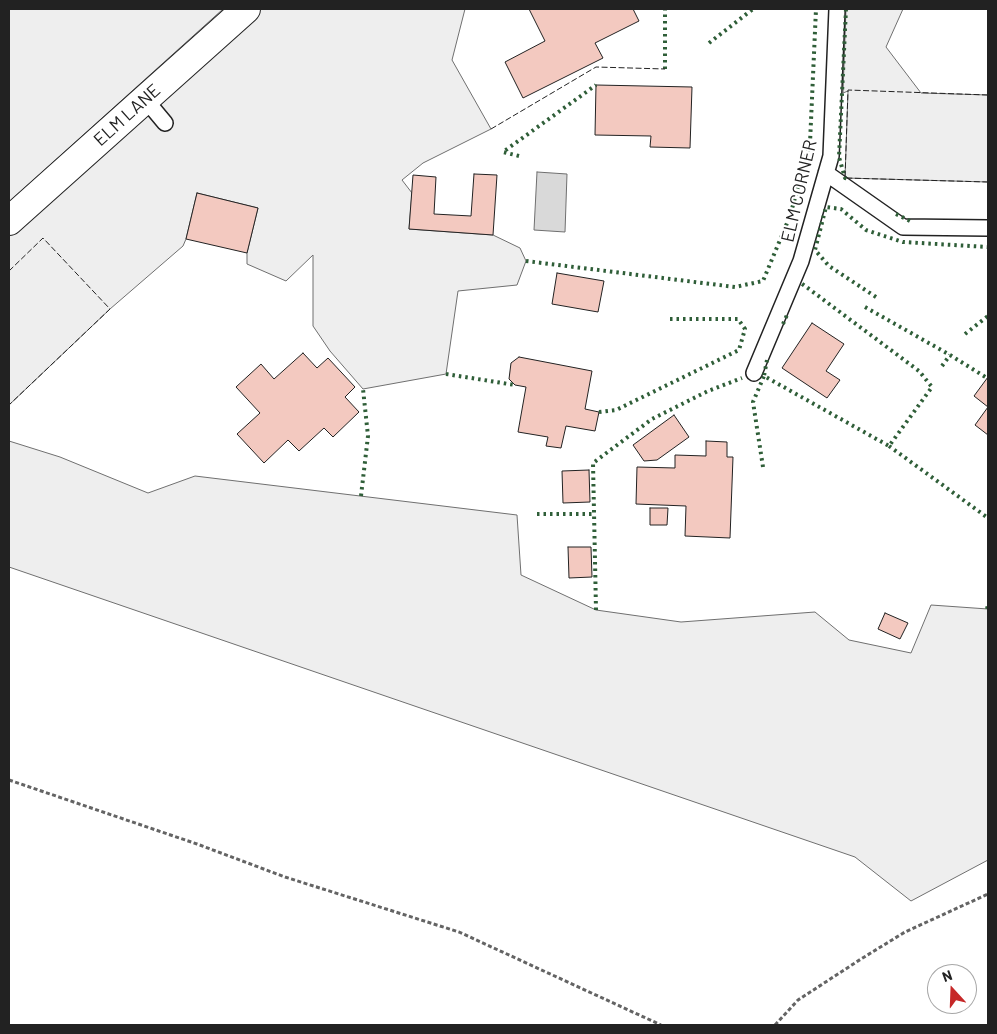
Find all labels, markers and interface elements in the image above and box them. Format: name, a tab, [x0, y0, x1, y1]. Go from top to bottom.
street label: ELM LANE	[89, 79, 165, 151]
street label: ELM CORNER	[777, 138, 821, 244]
north arrow	[927, 964, 977, 1014]
text: N	[940, 966, 954, 985]

